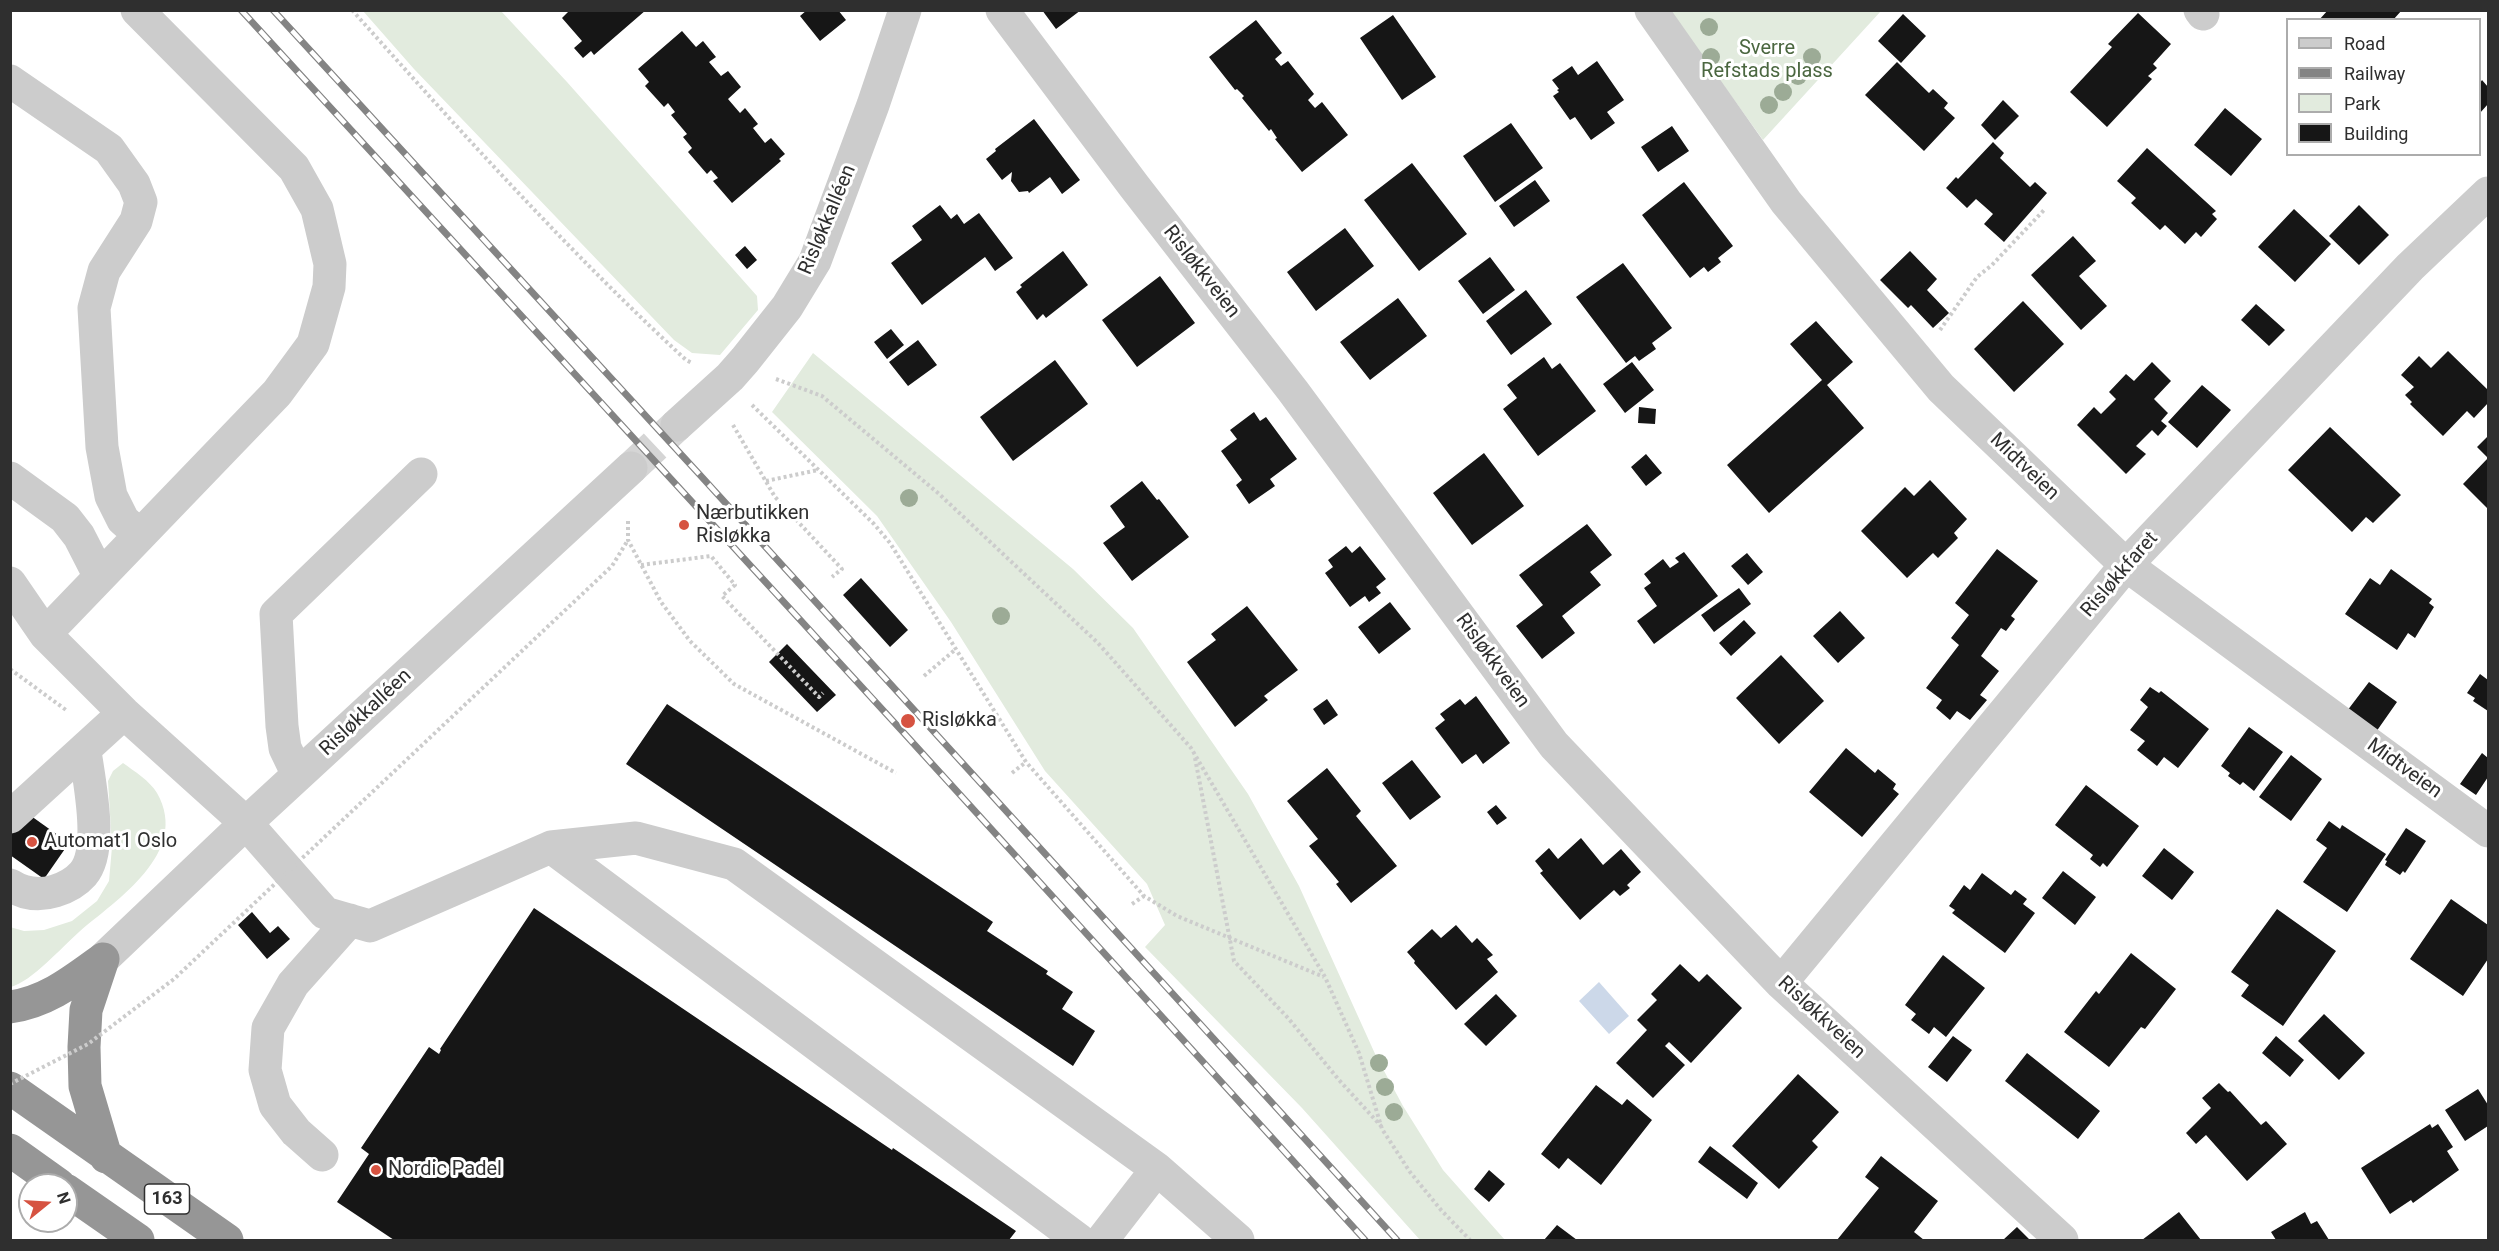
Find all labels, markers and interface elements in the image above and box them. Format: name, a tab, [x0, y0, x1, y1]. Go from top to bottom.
legend	[2286, 18, 2481, 156]
text: Road	[2344, 33, 2385, 54]
park label: Sverre Refstads plass	[1701, 37, 1833, 84]
text: Railway	[2344, 63, 2405, 84]
text: Park	[2344, 93, 2380, 114]
text: Building	[2344, 123, 2408, 144]
street label: Risløkkalléen	[794, 162, 862, 278]
street label: Risløkkveien	[1157, 221, 1245, 323]
street label: Midtveien	[1984, 428, 2064, 506]
place label: Nærbutikken Risløkka	[696, 502, 809, 549]
marker: Nærbutikken Risløkka	[677, 518, 691, 532]
street label: Risløkkfaret	[2076, 527, 2164, 623]
street label: Risløkkveien	[1450, 609, 1534, 713]
street label: Risløkkalléen	[315, 664, 417, 762]
place label: Risløkka	[922, 709, 997, 733]
marker: Risløkka	[899, 712, 917, 730]
street label: Midtveien	[2362, 734, 2446, 804]
place label: Automat1 Oslo	[44, 830, 177, 854]
marker: Automat1 Oslo	[25, 835, 39, 849]
street label: Risløkkveien	[1772, 971, 1870, 1065]
place label: Nordic Padel	[388, 1158, 502, 1182]
marker: Nordic Padel	[369, 1163, 383, 1177]
north arrow	[18, 1173, 78, 1233]
road number: 163	[144, 1184, 190, 1214]
text: N	[53, 1190, 74, 1206]

